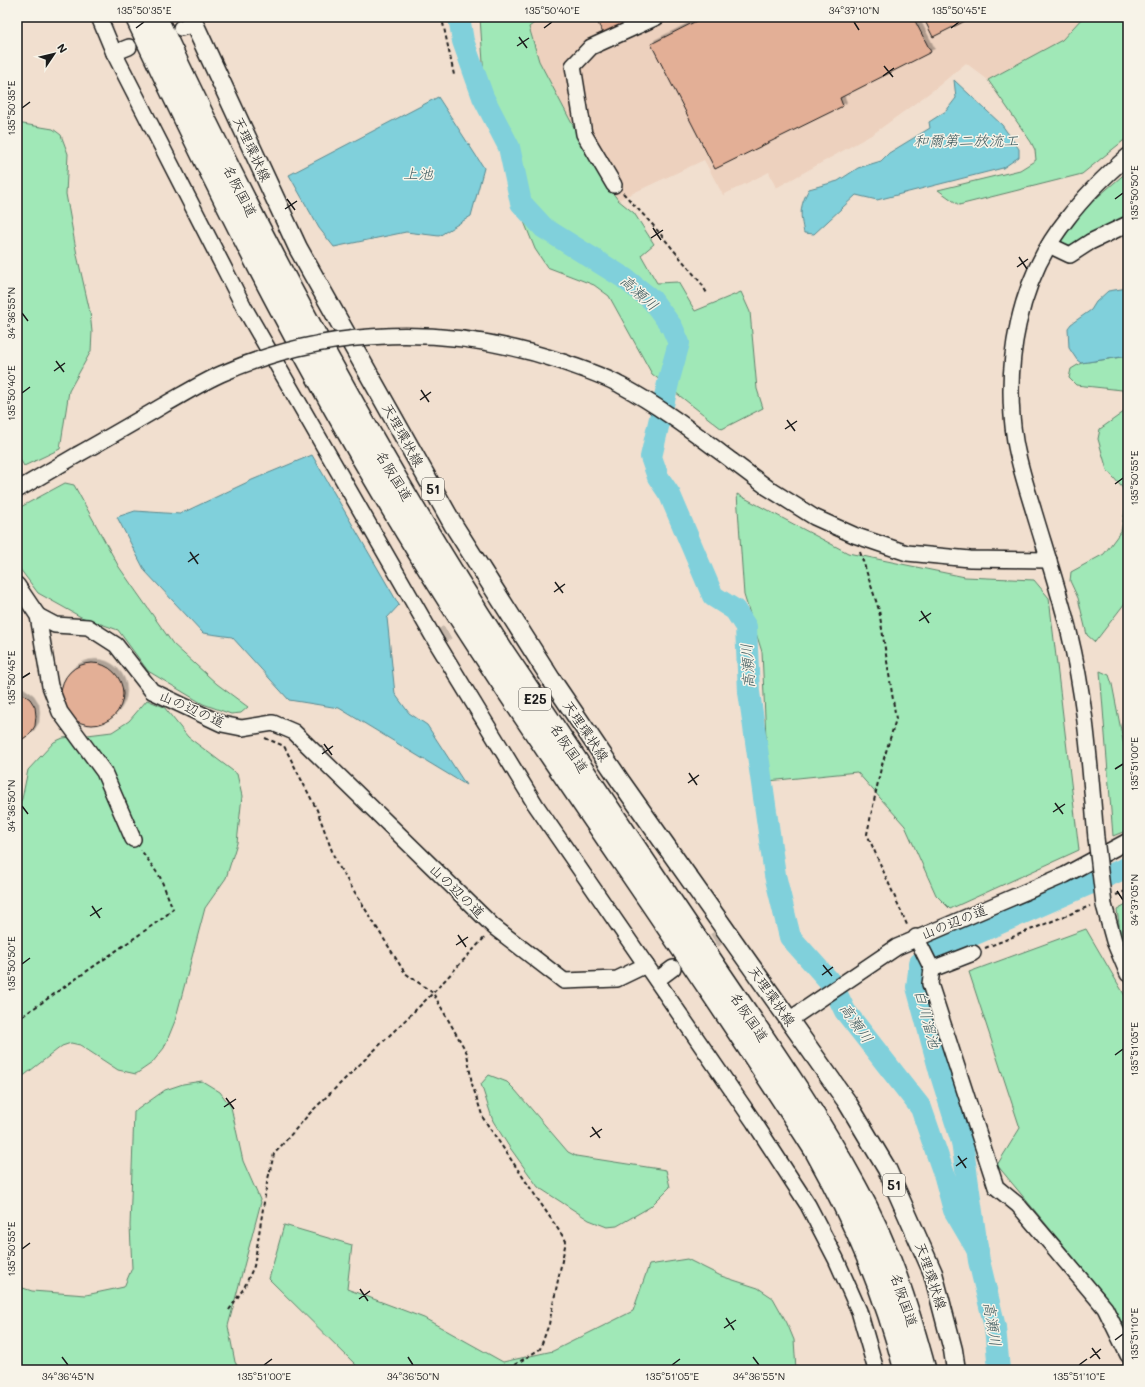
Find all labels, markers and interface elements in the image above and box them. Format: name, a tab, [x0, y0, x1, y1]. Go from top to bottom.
text: 135°50'35"E	[116, 3, 172, 17]
text: 135°50'40"E	[524, 3, 580, 17]
text: 34°37'10"N	[829, 3, 879, 17]
text: 135°50'45"E	[931, 3, 987, 17]
north arrow	[34, 34, 74, 74]
text: N	[54, 40, 71, 56]
text: 135°50'35"E	[4, 80, 18, 136]
street label: 天理環状線	[229, 113, 276, 185]
water label: 和爾第二放流工	[913, 130, 1019, 150]
street label: 名阪国道	[219, 162, 262, 220]
water label: 上池	[403, 163, 434, 183]
text: 135°50'50"E	[1127, 165, 1141, 221]
water label: 高瀬川	[616, 270, 663, 315]
text: 34°36'55"N	[4, 287, 18, 339]
text: 135°50'40"E	[4, 365, 18, 421]
street label: 天理環状線	[378, 400, 429, 470]
street label: 名阪国道	[372, 447, 417, 505]
text: 135°50'55"E	[1127, 450, 1141, 506]
road number: 51	[422, 478, 444, 500]
water label: 高瀬川	[736, 643, 758, 689]
text: 135°50'45"E	[4, 650, 18, 706]
street label: 山の辺の道	[156, 686, 228, 731]
road number: E25	[519, 688, 551, 710]
street label: 天理環状線	[559, 696, 614, 765]
street label: 名阪国道	[546, 719, 593, 776]
text: 135°51'00"E	[1127, 737, 1141, 791]
text: 34°36'50"N	[4, 780, 18, 832]
street label: 山の辺の道	[426, 859, 489, 922]
text: 34°37'05"N	[1127, 874, 1141, 926]
street label: 山の辺の道	[918, 900, 990, 943]
text: 135°50'50"E	[4, 936, 18, 992]
street label: 天理環状線	[745, 962, 800, 1030]
water label: 白川溜池	[911, 987, 946, 1051]
street label: 名阪国道	[726, 988, 773, 1045]
water label: 高瀬川	[836, 998, 878, 1047]
text: 135°51'05"E	[1127, 1022, 1141, 1076]
road number: 51	[883, 1174, 905, 1196]
text: 135°50'55"E	[4, 1221, 18, 1277]
street label: 天理環状線	[911, 1240, 952, 1312]
street label: 名阪国道	[886, 1270, 923, 1329]
water label: 高瀬川	[980, 1300, 1006, 1348]
text: 135°51'10"E	[1127, 1308, 1141, 1360]
text: 34°36'45"N	[42, 1369, 94, 1383]
text: 135°51'00"E	[237, 1369, 291, 1383]
text: 34°36'50"N	[387, 1369, 439, 1383]
text: 135°51'05"E	[645, 1369, 699, 1383]
text: 34°36'55"N	[733, 1369, 785, 1383]
text: 135°51'10"E	[1053, 1369, 1105, 1383]

